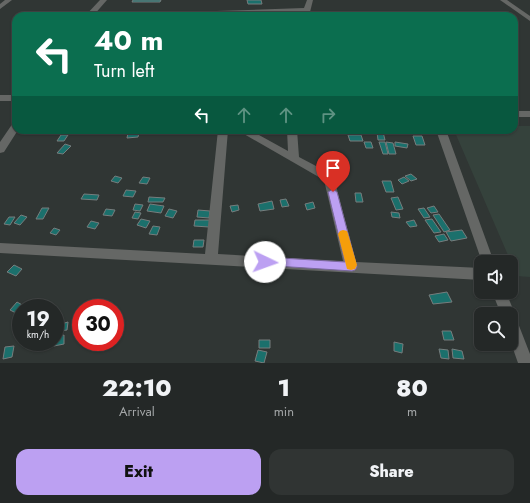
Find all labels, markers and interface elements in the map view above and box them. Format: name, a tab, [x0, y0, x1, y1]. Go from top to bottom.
text: 40 m	[94, 20, 163, 61]
icon: left	[28, 28, 80, 80]
text: Turn left	[94, 58, 154, 84]
icon: left	[191, 104, 213, 126]
icon: ahead	[233, 104, 255, 126]
icon: ahead	[275, 104, 297, 126]
icon: right	[317, 104, 339, 126]
pin	[316, 151, 350, 192]
icon: arrive	[322, 157, 344, 179]
position arrow	[244, 241, 286, 283]
map controls	[474, 255, 518, 351]
button: sound	[474, 255, 518, 299]
speed limit sign: 30	[72, 299, 124, 351]
text: 19	[26, 305, 50, 334]
button: search	[474, 307, 518, 351]
text: km/h	[27, 327, 49, 342]
text: 22:10	[102, 370, 172, 405]
text: 1	[277, 370, 290, 405]
text: 80	[396, 370, 428, 405]
text: Arrival	[119, 402, 155, 421]
text: min	[274, 402, 294, 421]
text: m	[407, 402, 417, 421]
button: Exit	[16, 449, 261, 495]
button: Share	[269, 449, 514, 495]

